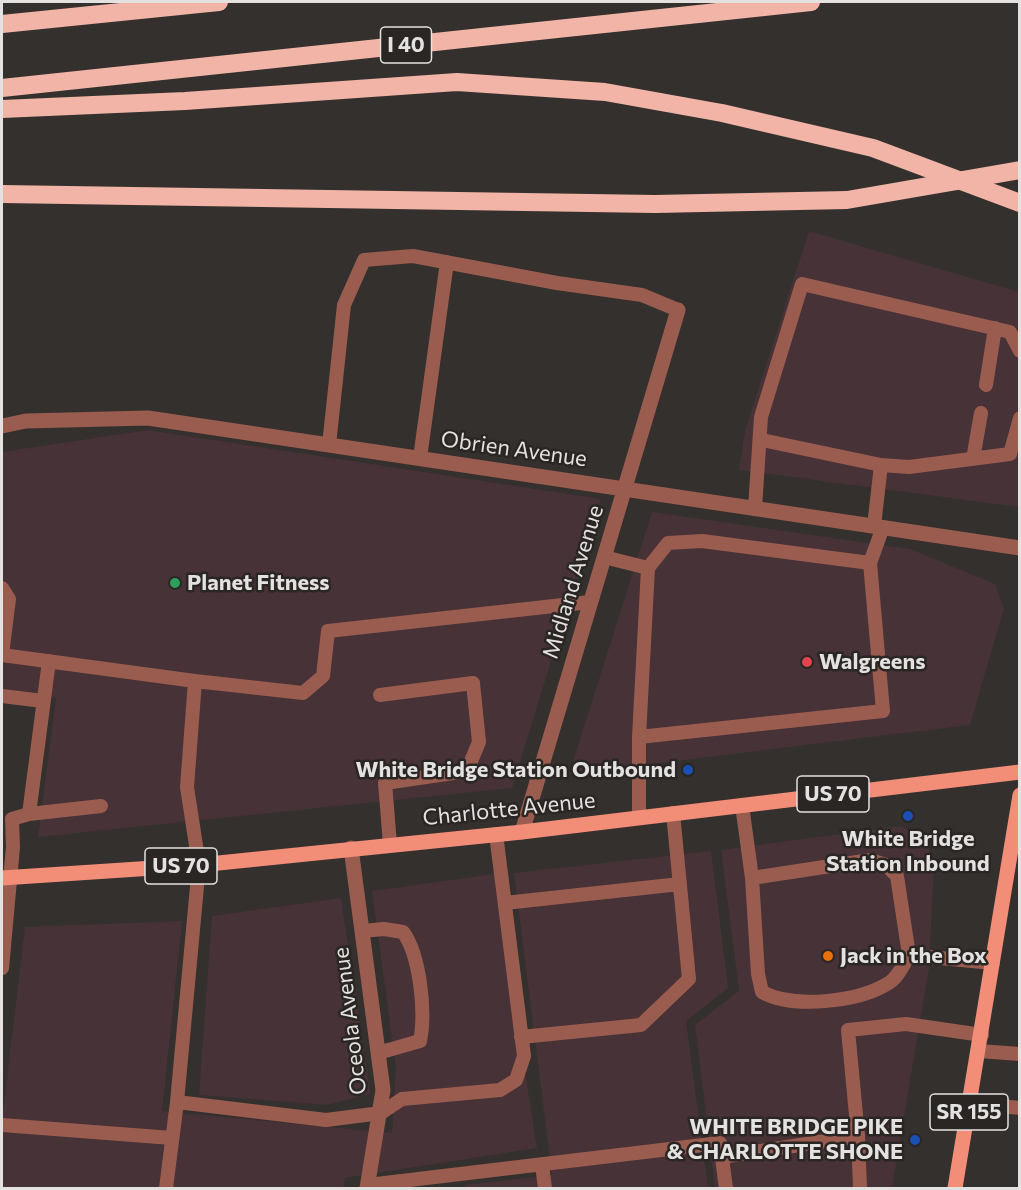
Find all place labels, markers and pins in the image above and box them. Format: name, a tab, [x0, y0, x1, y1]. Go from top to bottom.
place label: Planet Fitness	[187, 570, 329, 596]
marker: Planet Fitness	[168, 576, 182, 590]
place label: Walgreens	[819, 649, 925, 675]
marker: Walgreens	[800, 655, 814, 669]
place label: White Bridge Station Outbound	[355, 757, 676, 783]
marker: White Bridge Station Outbound	[681, 763, 695, 777]
marker: White Bridge Station Inbound	[901, 809, 915, 823]
place label: White Bridge Station Inbound	[826, 826, 990, 878]
place label: Jack in the Box	[840, 943, 987, 969]
marker: Jack in the Box	[821, 949, 835, 963]
place label: WHITE BRIDGE PIKE & CHARLOTTE SHONE	[667, 1114, 903, 1166]
marker: WHITE BRIDGE PIKE & CHARLOTTE SHONE	[908, 1133, 922, 1147]

